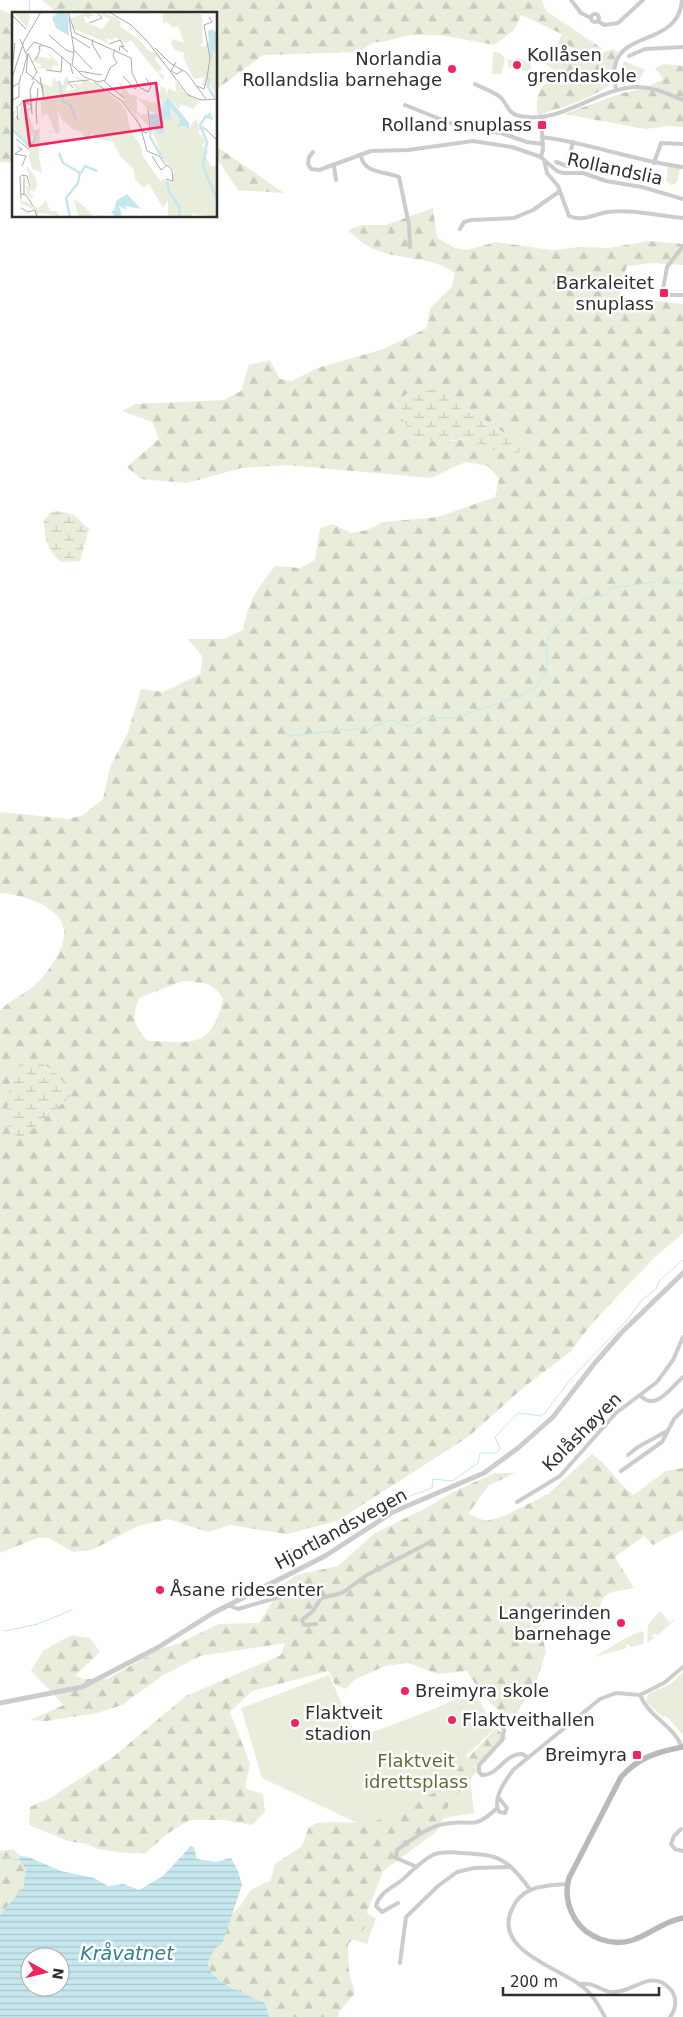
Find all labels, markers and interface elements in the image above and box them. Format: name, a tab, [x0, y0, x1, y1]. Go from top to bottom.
inset map	[12, 12, 218, 218]
place label: Kollåsen grendaskole	[527, 44, 637, 86]
place label: Norlandia Rollandslia barnehage	[242, 48, 442, 90]
marker: Kollåsen grendaskole	[511, 59, 523, 71]
marker: Norlandia Rollandslia barnehage	[446, 63, 458, 75]
place label: Rolland snuplass	[381, 114, 532, 135]
marker: Rolland snuplass	[536, 119, 548, 131]
street label: Rollandslia	[565, 148, 665, 189]
place label: Barkaleitet snuplass	[556, 272, 654, 314]
marker: Barkaleitet snuplass	[658, 287, 670, 299]
street label: Kolåshøyen	[538, 1388, 625, 1475]
street label: Hjortlandsvegen	[271, 1484, 411, 1574]
place label: Åsane ridesenter	[170, 1579, 324, 1600]
marker: Åsane ridesenter	[154, 1584, 166, 1596]
place label: Langerinden barnehage	[498, 1602, 611, 1644]
marker: Langerinden barnehage	[615, 1617, 627, 1629]
place label: Breimyra skole	[415, 1680, 549, 1701]
marker: Breimyra skole	[399, 1685, 411, 1697]
place label: Flaktveit stadion	[305, 1702, 383, 1744]
place label: Flaktveithallen	[462, 1709, 595, 1730]
marker: Flaktveithallen	[446, 1714, 458, 1726]
marker: Flaktveit stadion	[289, 1717, 301, 1729]
place label: Breimyra	[545, 1744, 627, 1765]
marker: Breimyra	[631, 1749, 643, 1761]
park label: Flaktveit idrettsplass	[364, 1750, 468, 1792]
water label: Kråvatnet	[80, 1942, 175, 1964]
north arrow	[20, 1947, 70, 1997]
scale bar	[503, 1964, 659, 1996]
text: N	[49, 1967, 67, 1981]
text: 200 m	[510, 1973, 558, 1991]

